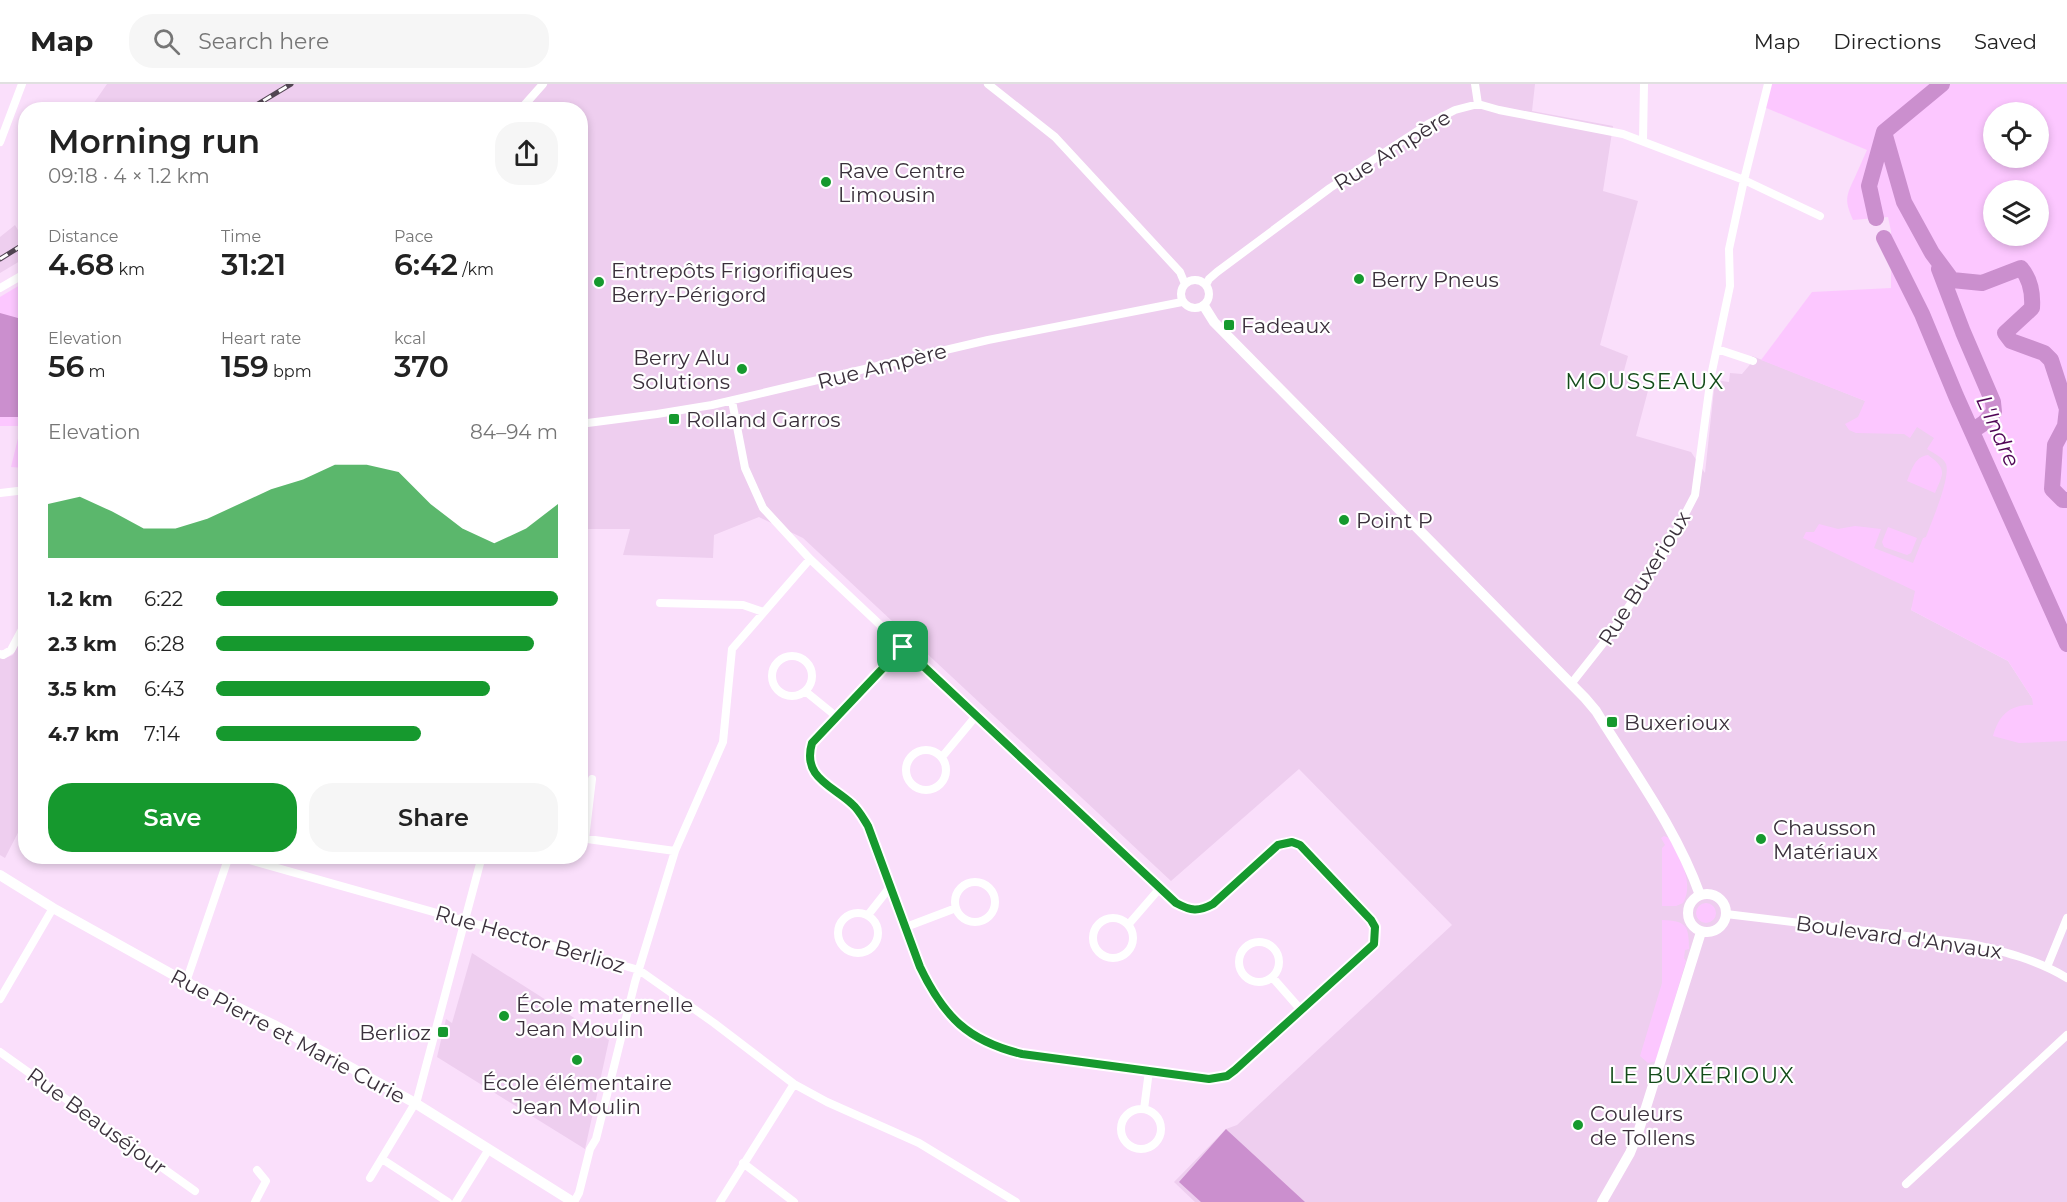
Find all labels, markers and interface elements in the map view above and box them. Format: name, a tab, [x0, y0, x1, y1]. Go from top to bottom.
search box	[129, 14, 549, 68]
text: Map	[30, 24, 93, 58]
icon: search	[150, 25, 183, 58]
text: Search here	[198, 28, 329, 55]
text: Map	[1754, 29, 1800, 54]
text: Directions	[1833, 29, 1941, 54]
text: Saved	[1974, 29, 2037, 54]
map controls	[1983, 102, 2049, 246]
button: locate	[1983, 102, 2049, 168]
street label: Rue Ampère	[1329, 104, 1455, 196]
text: Morning run	[48, 121, 260, 161]
button: share	[495, 122, 558, 185]
place label: Rave Centre Limousin	[838, 158, 965, 207]
text: 09:18 · 4 × 1.2 km	[48, 164, 210, 188]
marker: Rave Centre Limousin	[819, 175, 833, 189]
button: layers	[1983, 180, 2049, 246]
text: Distance	[48, 227, 118, 246]
text: Time	[221, 227, 261, 246]
text: Pace	[394, 227, 433, 246]
text: 4.68	[48, 246, 114, 283]
text: 31:21	[221, 246, 286, 283]
text: 6:42	[394, 246, 458, 283]
place label: Entrepôts Frigorifiques Berry-Périgord	[611, 258, 853, 307]
text: km	[114, 260, 145, 279]
text: /km	[458, 260, 494, 279]
place label: Berry Pneus	[1371, 267, 1499, 292]
marker: Berry Pneus	[1352, 272, 1366, 286]
marker: Entrepôts Frigorifiques Berry-Périgord	[592, 275, 606, 289]
place label: Fadeaux	[1241, 313, 1331, 338]
marker: Fadeaux	[1222, 318, 1236, 332]
text: Elevation	[48, 329, 122, 348]
text: Heart rate	[221, 329, 301, 348]
text: kcal	[394, 329, 426, 348]
street label: Rue Ampère	[815, 338, 949, 394]
place label: Berry Alu Solutions	[632, 345, 730, 394]
text: 56	[48, 348, 84, 385]
text: 159	[221, 348, 269, 385]
text: 370	[394, 348, 449, 385]
text: m	[84, 362, 106, 381]
text: bpm	[269, 362, 312, 381]
marker: Berry Alu Solutions	[735, 362, 749, 376]
district label: MOUSSEAUX	[1565, 368, 1725, 395]
water label: L'Indre	[1970, 391, 2026, 471]
place label: Rolland Garros	[686, 407, 840, 432]
marker: Rolland Garros	[667, 412, 681, 426]
text: Elevation	[48, 420, 140, 444]
text: 84–94 m	[470, 420, 558, 444]
street label: Rue Buxerioux	[1593, 506, 1695, 650]
place label: Point P	[1356, 508, 1433, 533]
marker: Point P	[1337, 513, 1351, 527]
text: 1.2 km	[48, 587, 113, 611]
text: 6:22	[144, 587, 183, 611]
pin	[877, 621, 928, 672]
icon: arrive	[886, 630, 919, 663]
text: 2.3 km	[48, 632, 117, 656]
text: 6:28	[144, 632, 185, 656]
text: 3.5 km	[48, 677, 117, 701]
text: 6:43	[144, 677, 185, 701]
place label: Buxerioux	[1624, 710, 1730, 735]
marker: Buxerioux	[1605, 715, 1619, 729]
text: 4.7 km	[48, 722, 119, 746]
text: 7:14	[144, 722, 180, 746]
button: Save	[48, 783, 297, 852]
button: Share	[309, 783, 558, 852]
place label: Chausson Matériaux	[1773, 815, 1878, 864]
marker: Chausson Matériaux	[1754, 832, 1768, 846]
street label: Rue Hector Berlioz	[432, 900, 628, 978]
street label: Boulevard d'Anvaux	[1794, 910, 2004, 964]
street label: Rue Pierre et Marie Curie	[166, 963, 410, 1109]
place label: École maternelle Jean Moulin	[515, 992, 693, 1041]
marker: École maternelle Jean Moulin	[497, 1009, 511, 1023]
place label: Berlioz	[359, 1020, 431, 1045]
marker: Berlioz	[436, 1025, 450, 1039]
marker: École élémentaire Jean Moulin	[570, 1053, 584, 1067]
street label: Rue Beauséjour	[22, 1062, 172, 1180]
district label: LE BUXÉRIOUX	[1609, 1062, 1795, 1089]
place label: École élémentaire Jean Moulin	[482, 1070, 672, 1119]
place label: Couleurs de Tollens	[1590, 1101, 1695, 1150]
marker: Couleurs de Tollens	[1571, 1118, 1585, 1132]

